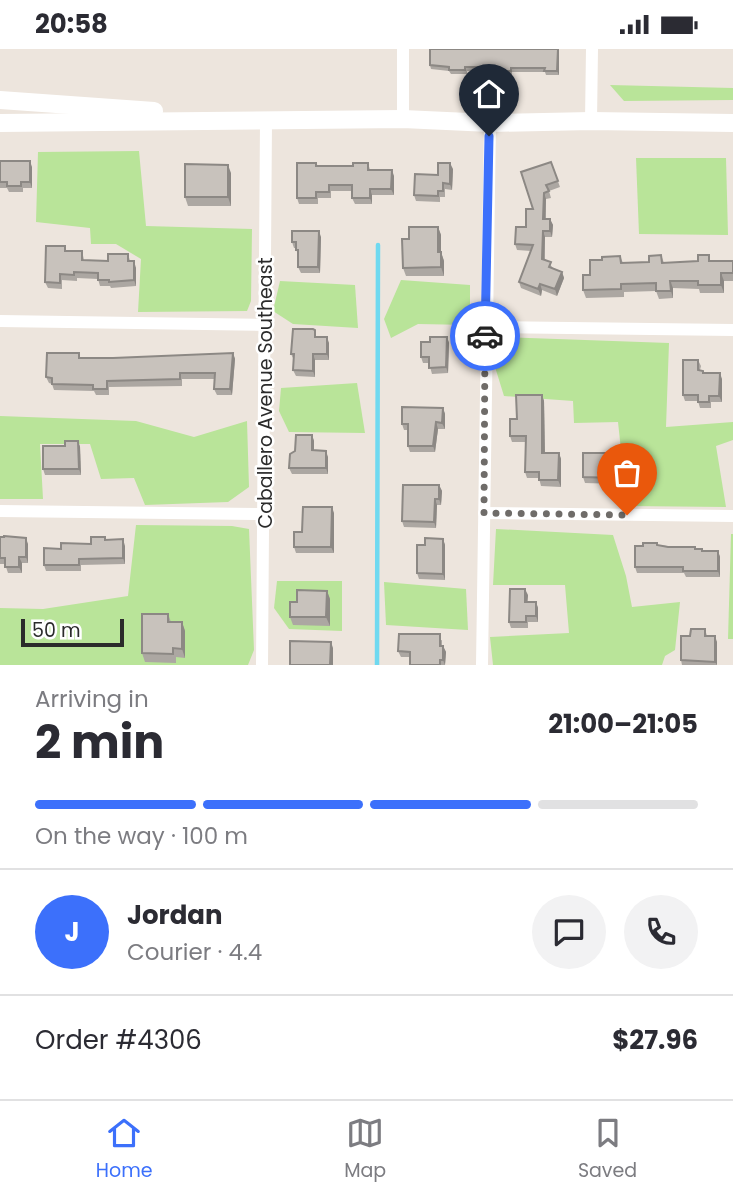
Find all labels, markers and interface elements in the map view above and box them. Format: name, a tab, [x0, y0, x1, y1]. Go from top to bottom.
text: 20:58	[35, 6, 108, 42]
pin	[459, 64, 519, 136]
icon: home	[470, 75, 508, 113]
street label: Caballero Avenue Southeast	[252, 257, 279, 529]
courier	[450, 301, 520, 371]
icon: car	[466, 317, 504, 355]
pin	[597, 443, 657, 515]
icon: bag	[608, 454, 646, 492]
scale bar	[21, 616, 124, 648]
text: 50 m	[32, 617, 81, 644]
text: Arriving in	[35, 683, 149, 715]
text: 21:00–21:05	[548, 706, 698, 742]
text: 2 min	[35, 710, 164, 774]
text: On the way · 100 m	[35, 820, 248, 852]
button: chat	[532, 895, 606, 969]
button: phone	[624, 895, 698, 969]
text: Jordan	[127, 897, 223, 933]
text: J	[64, 914, 80, 950]
text: Courier · 4.4	[127, 936, 262, 968]
text: Order #4306	[35, 1022, 202, 1058]
text: $27.96	[612, 1022, 698, 1058]
tab: Home	[96, 1114, 153, 1185]
tab: Map	[344, 1114, 386, 1185]
tab: Saved	[578, 1114, 637, 1185]

